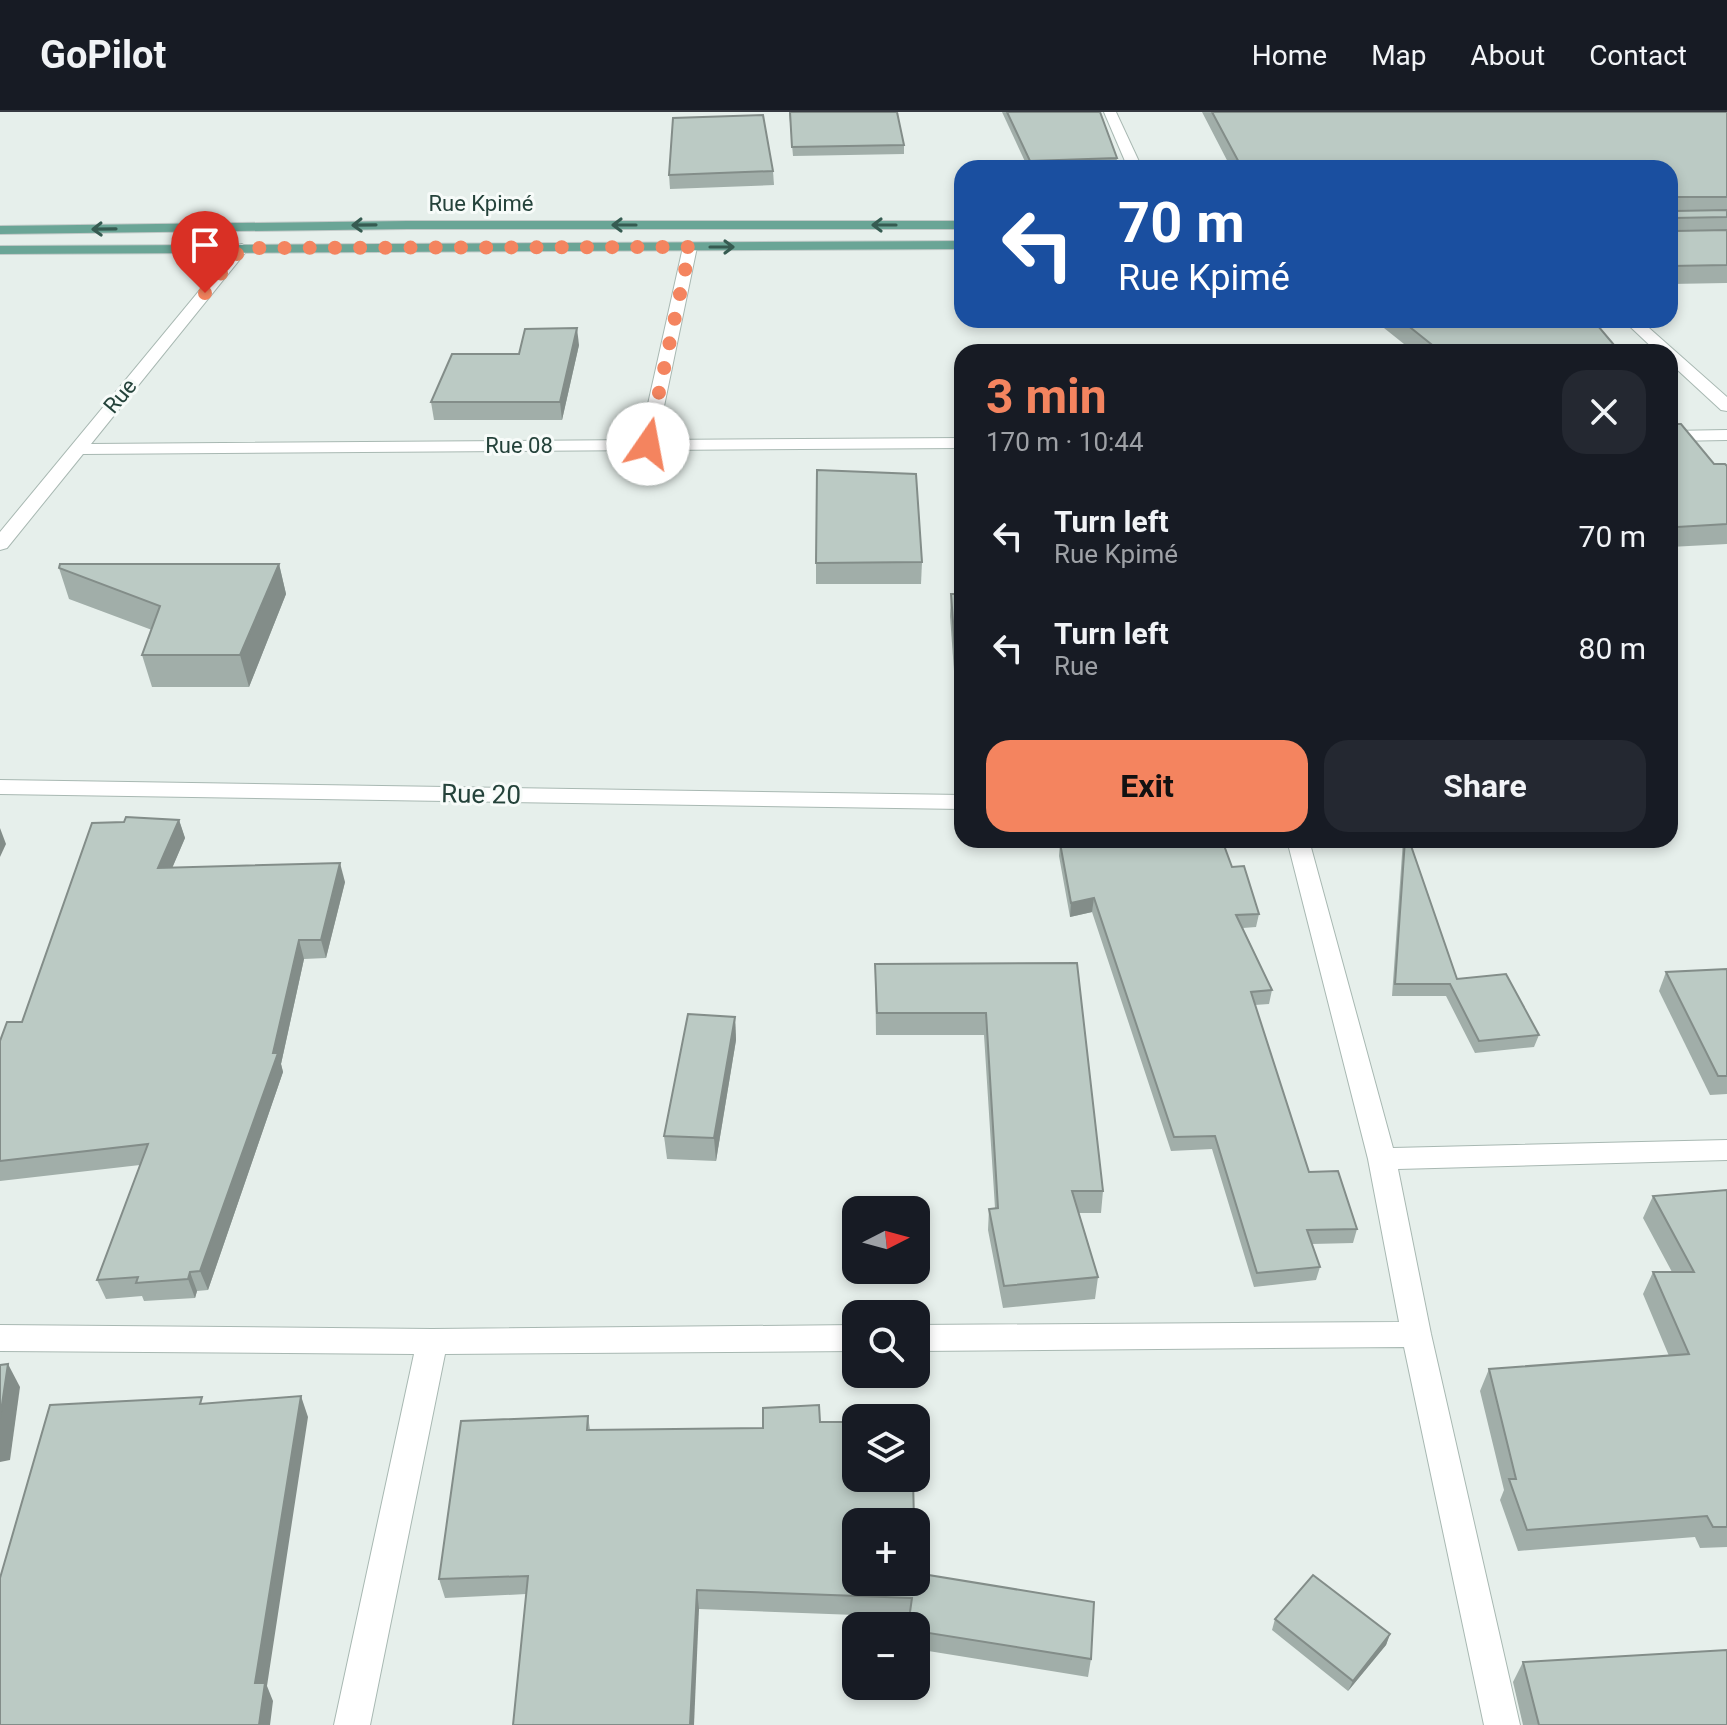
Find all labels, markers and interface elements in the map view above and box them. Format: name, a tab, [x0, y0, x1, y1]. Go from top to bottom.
text: GoPilot	[40, 33, 166, 77]
text: Home	[1252, 39, 1327, 72]
text: Map	[1371, 39, 1427, 72]
text: About	[1471, 39, 1545, 72]
text: Contact	[1589, 39, 1687, 72]
text: 70 m	[1118, 190, 1245, 256]
street label: Rue Kpimé	[428, 191, 534, 216]
icon: left	[986, 192, 1090, 296]
pin	[171, 211, 239, 293]
one-way arrow	[611, 217, 638, 233]
one-way arrow	[871, 217, 898, 233]
one-way arrow	[351, 218, 378, 233]
one-way arrow	[91, 221, 118, 237]
icon: arrive	[183, 223, 227, 267]
one-way arrow	[708, 239, 735, 255]
text: Rue Kpimé	[1118, 257, 1290, 299]
text: 3 min	[986, 368, 1107, 425]
button: close	[1562, 370, 1646, 454]
street label: Rue	[98, 374, 142, 418]
position arrow	[606, 402, 690, 486]
text: 170 m · 10:44	[986, 427, 1144, 457]
street label: Rue 08	[485, 433, 553, 458]
text: Turn left	[1054, 504, 1169, 539]
icon: left	[986, 514, 1030, 558]
text: 70 m	[1579, 519, 1646, 554]
text: Rue Kpimé	[1054, 539, 1178, 569]
text: Turn left	[1054, 616, 1169, 651]
icon: left	[986, 626, 1030, 670]
text: 80 m	[1579, 631, 1646, 666]
text: Rue	[1054, 651, 1098, 681]
button: Exit	[986, 740, 1308, 832]
button: Share	[1324, 740, 1646, 832]
street label: Rue 20	[441, 778, 521, 810]
north arrow	[842, 1196, 930, 1284]
map controls	[842, 1196, 930, 1700]
button: search	[842, 1300, 930, 1388]
button: layers	[842, 1404, 930, 1492]
button: +	[842, 1508, 930, 1596]
button: −	[842, 1612, 930, 1700]

